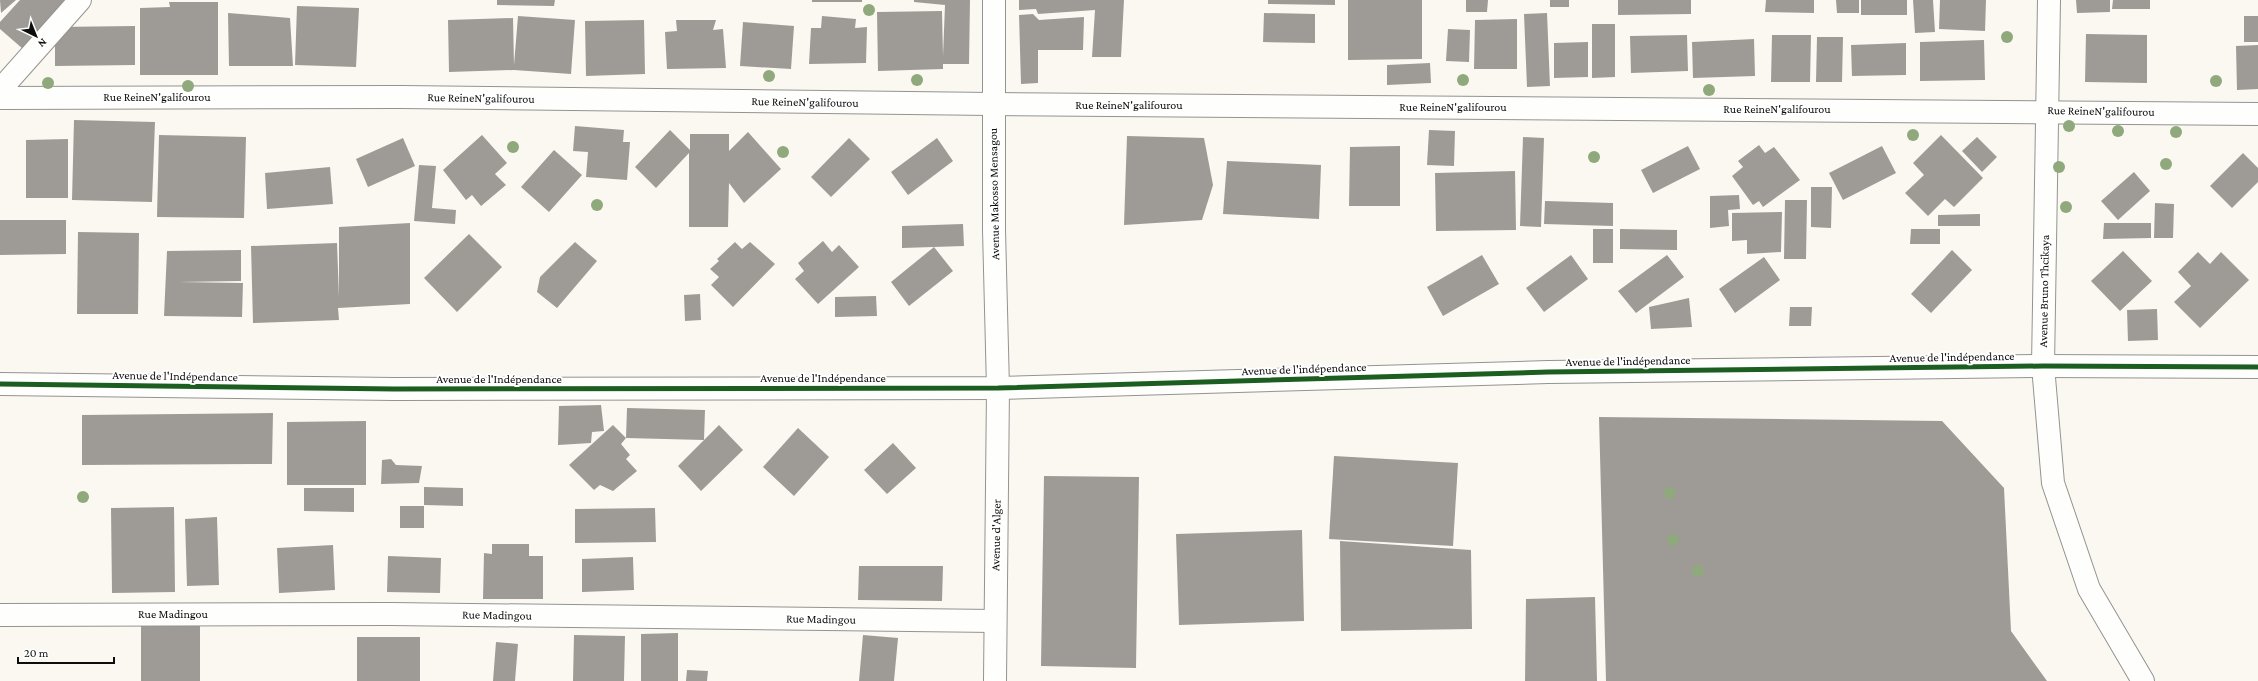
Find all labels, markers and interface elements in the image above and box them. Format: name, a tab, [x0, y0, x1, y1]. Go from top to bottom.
north arrow	[16, 16, 56, 56]
text: N	[36, 36, 50, 51]
street label: Rue ReineN'galifourou	[103, 90, 211, 104]
street label: Rue ReineN'galifourou	[427, 90, 535, 106]
street label: Rue ReineN'galifourou	[751, 94, 859, 110]
street label: Rue ReineN'galifourou	[1075, 98, 1183, 112]
street label: Rue ReineN'galifourou	[1399, 100, 1507, 114]
street label: Rue ReineN'galifourou	[1723, 102, 1831, 116]
street label: Rue ReineN'galifourou	[2047, 103, 2155, 119]
street label: Avenue Makosso Mensagou	[986, 127, 1002, 260]
street label: Avenue Bruno Thcikaya	[2036, 234, 2052, 347]
street label: Avenue de l'indépendance	[1889, 349, 2015, 365]
street label: Avenue de l'indépendance	[1565, 353, 1691, 369]
street label: Avenue de l'indépendance	[1241, 360, 1367, 378]
street label: Avenue de l'Indépendance	[112, 368, 238, 384]
street label: Avenue de l'Indépendance	[760, 371, 886, 385]
street label: Avenue de l'Indépendance	[436, 372, 562, 386]
street label: Avenue d'Alger	[988, 498, 1004, 571]
street label: Rue Madingou	[138, 607, 209, 621]
street label: Rue Madingou	[462, 607, 533, 623]
street label: Rue Madingou	[786, 611, 857, 627]
scale bar	[18, 639, 114, 665]
text: 20 m	[24, 646, 49, 660]

